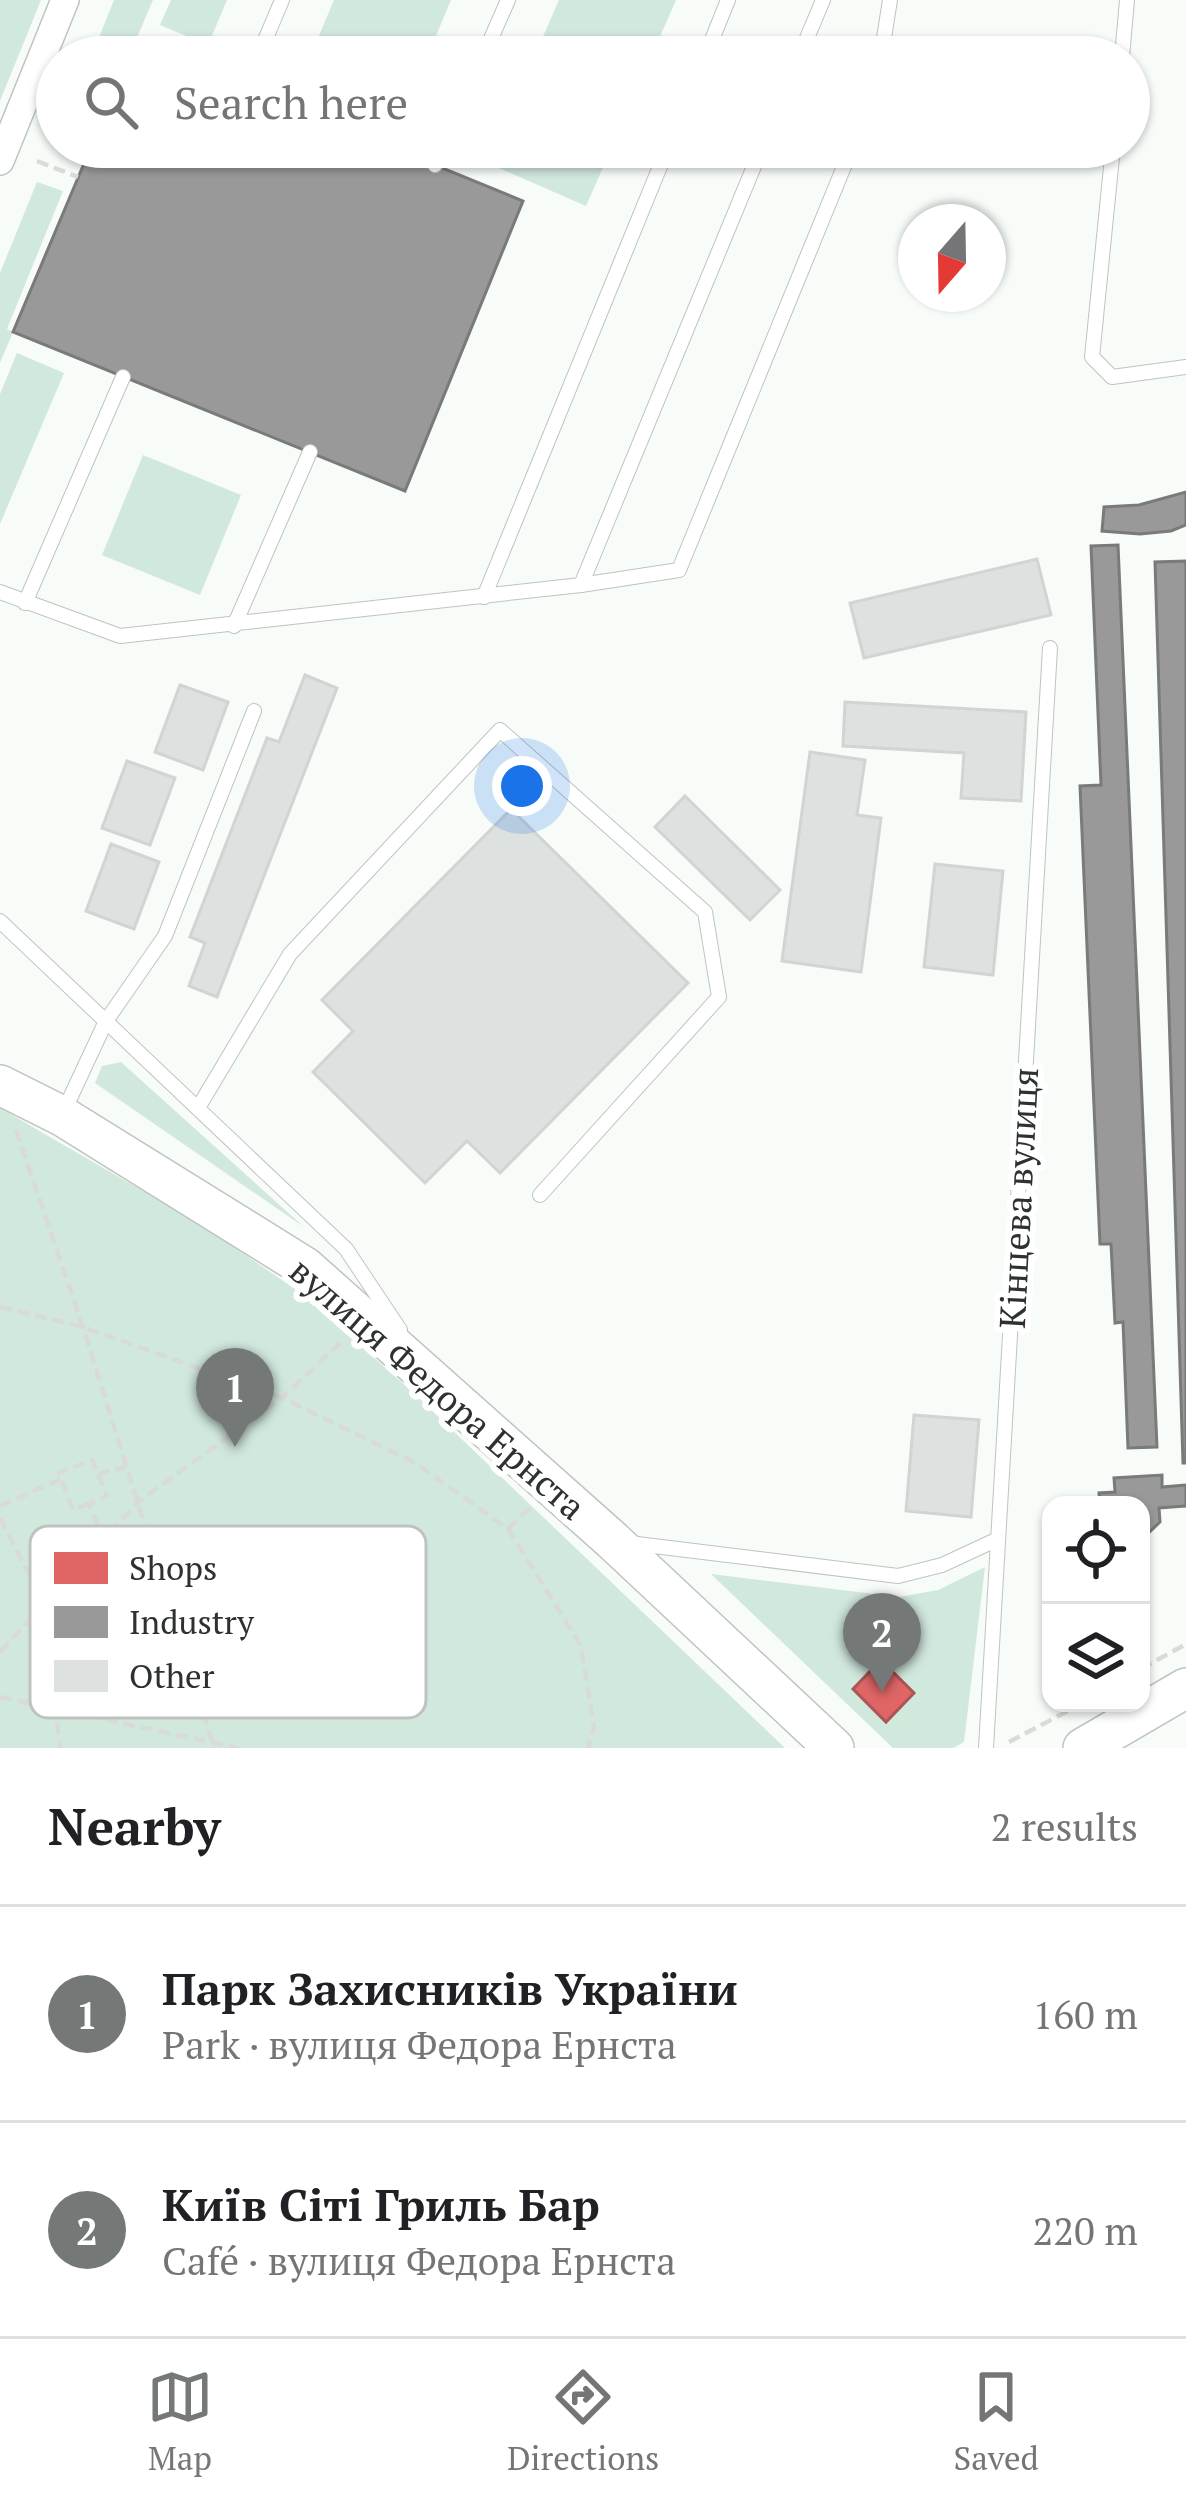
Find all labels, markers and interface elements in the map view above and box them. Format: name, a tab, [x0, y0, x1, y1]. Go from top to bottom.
search box	[36, 36, 1150, 168]
icon: search	[78, 69, 144, 135]
text: Search here	[174, 72, 408, 132]
north arrow	[898, 204, 1006, 312]
your location	[492, 756, 552, 816]
street label: Кінцева вулиця	[988, 1066, 1048, 1330]
street label: вулиця Федора Ернста	[280, 1247, 596, 1529]
pin: 1	[196, 1348, 274, 1447]
map controls	[1042, 1496, 1150, 1712]
button: locate	[1042, 1496, 1150, 1604]
legend	[30, 1526, 426, 1718]
text: Shops	[129, 1546, 217, 1589]
pin: 2	[843, 1593, 921, 1692]
text: Industry	[129, 1600, 255, 1643]
button: layers	[1042, 1604, 1150, 1712]
text: Other	[129, 1654, 215, 1697]
text: Nearby	[48, 1792, 221, 1860]
text: 2 results	[991, 1800, 1138, 1852]
text: Парк Захисників України	[162, 1958, 738, 2018]
text: 1	[76, 1988, 98, 2040]
text: 160 m	[1033, 1988, 1138, 2040]
text: Park · вулиця Федора Ернста	[162, 2018, 677, 2070]
text: Київ Сіті Гриль Бар	[162, 2174, 600, 2234]
text: 2	[76, 2204, 98, 2256]
text: 220 m	[1033, 2204, 1138, 2256]
text: Café · вулиця Федора Ернста	[162, 2234, 676, 2286]
tab: Map	[147, 2364, 213, 2479]
tab: Directions	[507, 2364, 659, 2479]
tab: Saved	[954, 2364, 1039, 2479]

